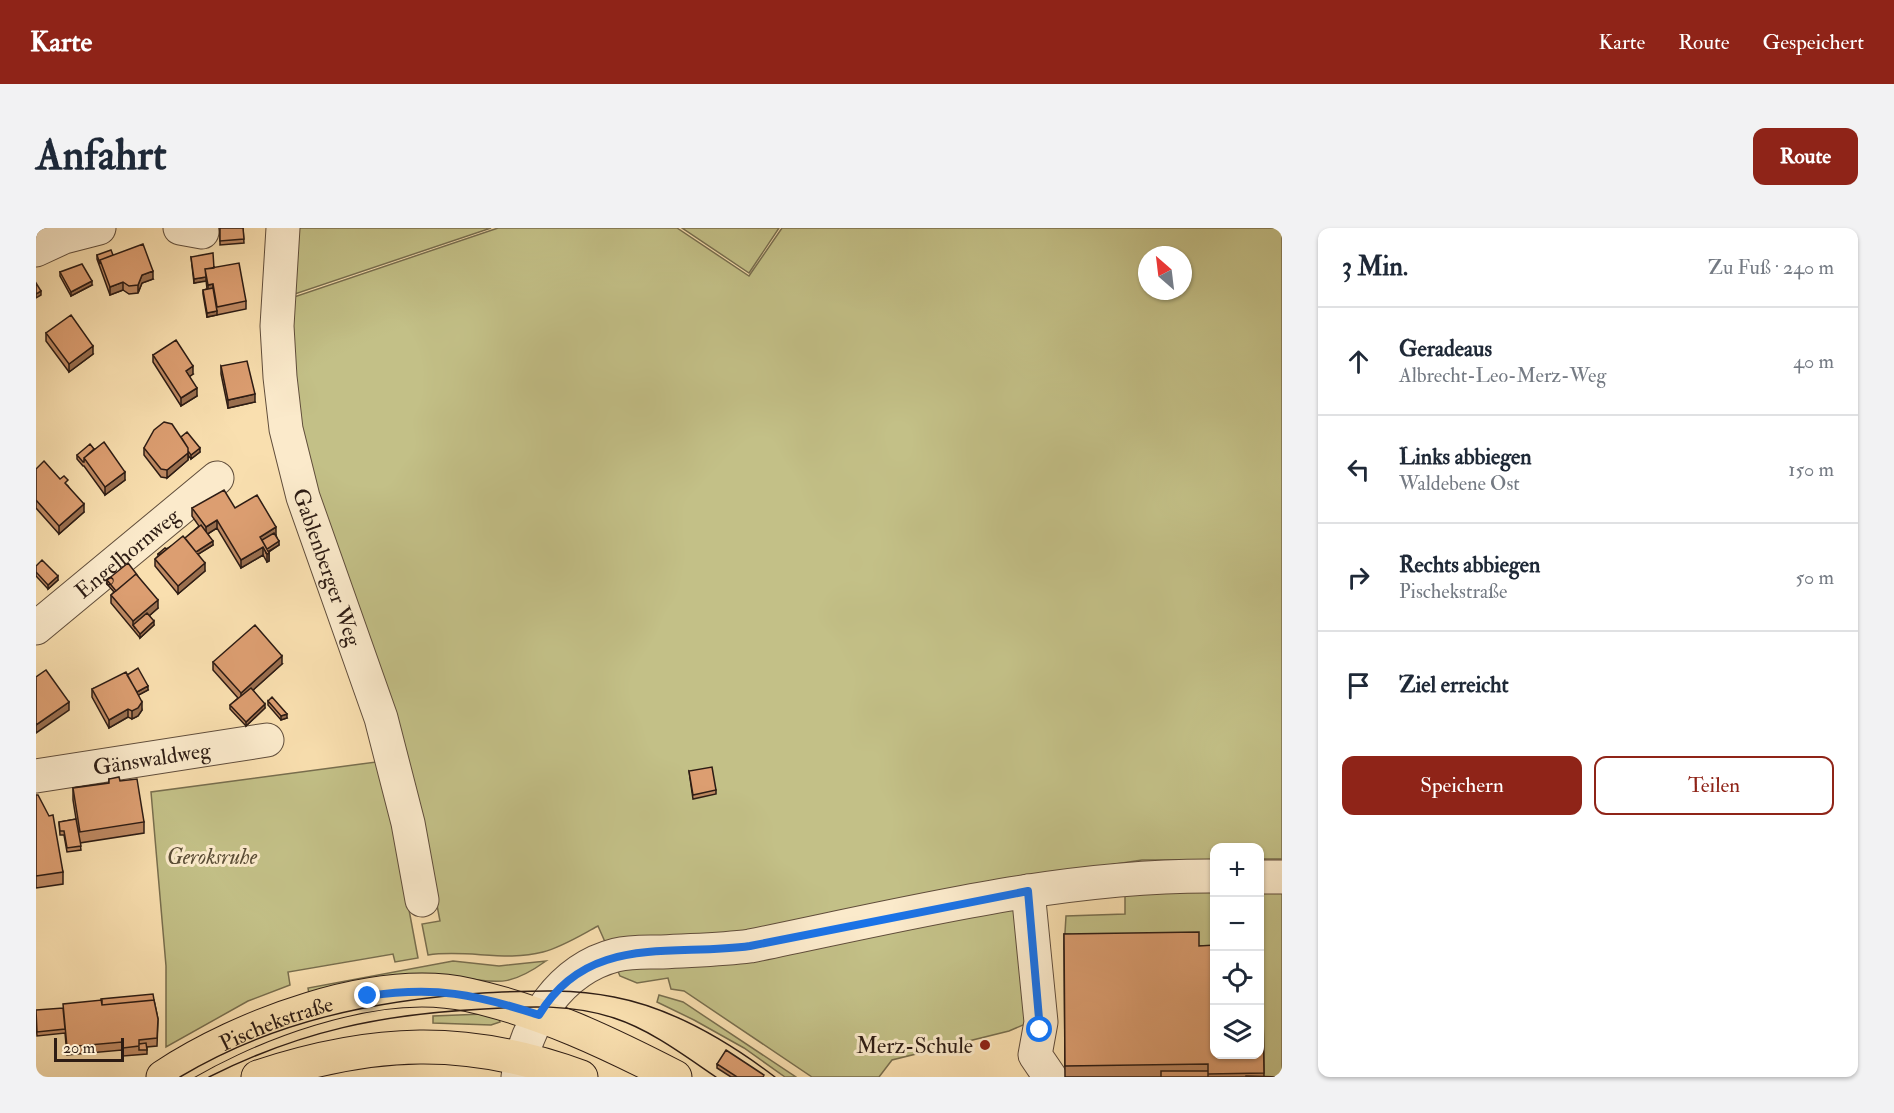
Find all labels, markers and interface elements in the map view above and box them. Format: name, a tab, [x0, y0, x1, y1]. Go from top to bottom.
text: Karte	[30, 25, 92, 60]
text: Karte	[1599, 29, 1645, 56]
text: Route	[1678, 29, 1730, 56]
text: Gespeichert	[1763, 29, 1864, 56]
button: Route	[1753, 128, 1858, 185]
text: Anfahrt	[36, 130, 167, 182]
north arrow	[1138, 246, 1192, 300]
text: 3 Min.	[1342, 251, 1408, 283]
text: Zu Fuß · 240 m	[1708, 255, 1834, 280]
text: Geradeaus	[1399, 335, 1492, 363]
icon: ahead	[1342, 345, 1375, 378]
text: 40 m	[1793, 349, 1834, 374]
text: Albrecht-Leo-Merz-Weg	[1399, 363, 1606, 388]
text: Links abbiegen	[1399, 443, 1532, 471]
icon: left	[1342, 453, 1375, 486]
text: 150 m	[1788, 457, 1834, 482]
text: Waldebene Ost	[1399, 471, 1520, 496]
street label: Gablenberger Weg	[286, 485, 368, 651]
street label: Engelhornweg	[69, 501, 187, 605]
text: Rechts abbiegen	[1399, 551, 1540, 579]
icon: right	[1342, 561, 1375, 594]
text: 50 m	[1795, 565, 1834, 590]
text: Pischekstraße	[1399, 579, 1507, 604]
icon: arrive	[1342, 669, 1375, 702]
text: Ziel erreicht	[1399, 671, 1509, 699]
street label: Gänswaldweg	[91, 736, 214, 782]
button: Speichern	[1342, 756, 1582, 815]
button: Teilen	[1594, 756, 1834, 815]
park label: Geroksruhe	[167, 843, 258, 871]
map controls	[1210, 843, 1264, 1059]
button: +	[1210, 843, 1264, 897]
button: −	[1210, 897, 1264, 951]
button: locate	[1210, 951, 1264, 1005]
route end	[354, 982, 380, 1008]
street label: Pischekstraße	[215, 990, 336, 1058]
button: layers	[1210, 1005, 1264, 1059]
route start	[1026, 1016, 1052, 1042]
place label: Merz-Schule	[856, 1032, 973, 1060]
scale bar	[54, 1035, 124, 1062]
text: 20 m	[63, 1038, 95, 1058]
marker: Merz-Schule	[978, 1038, 992, 1052]

